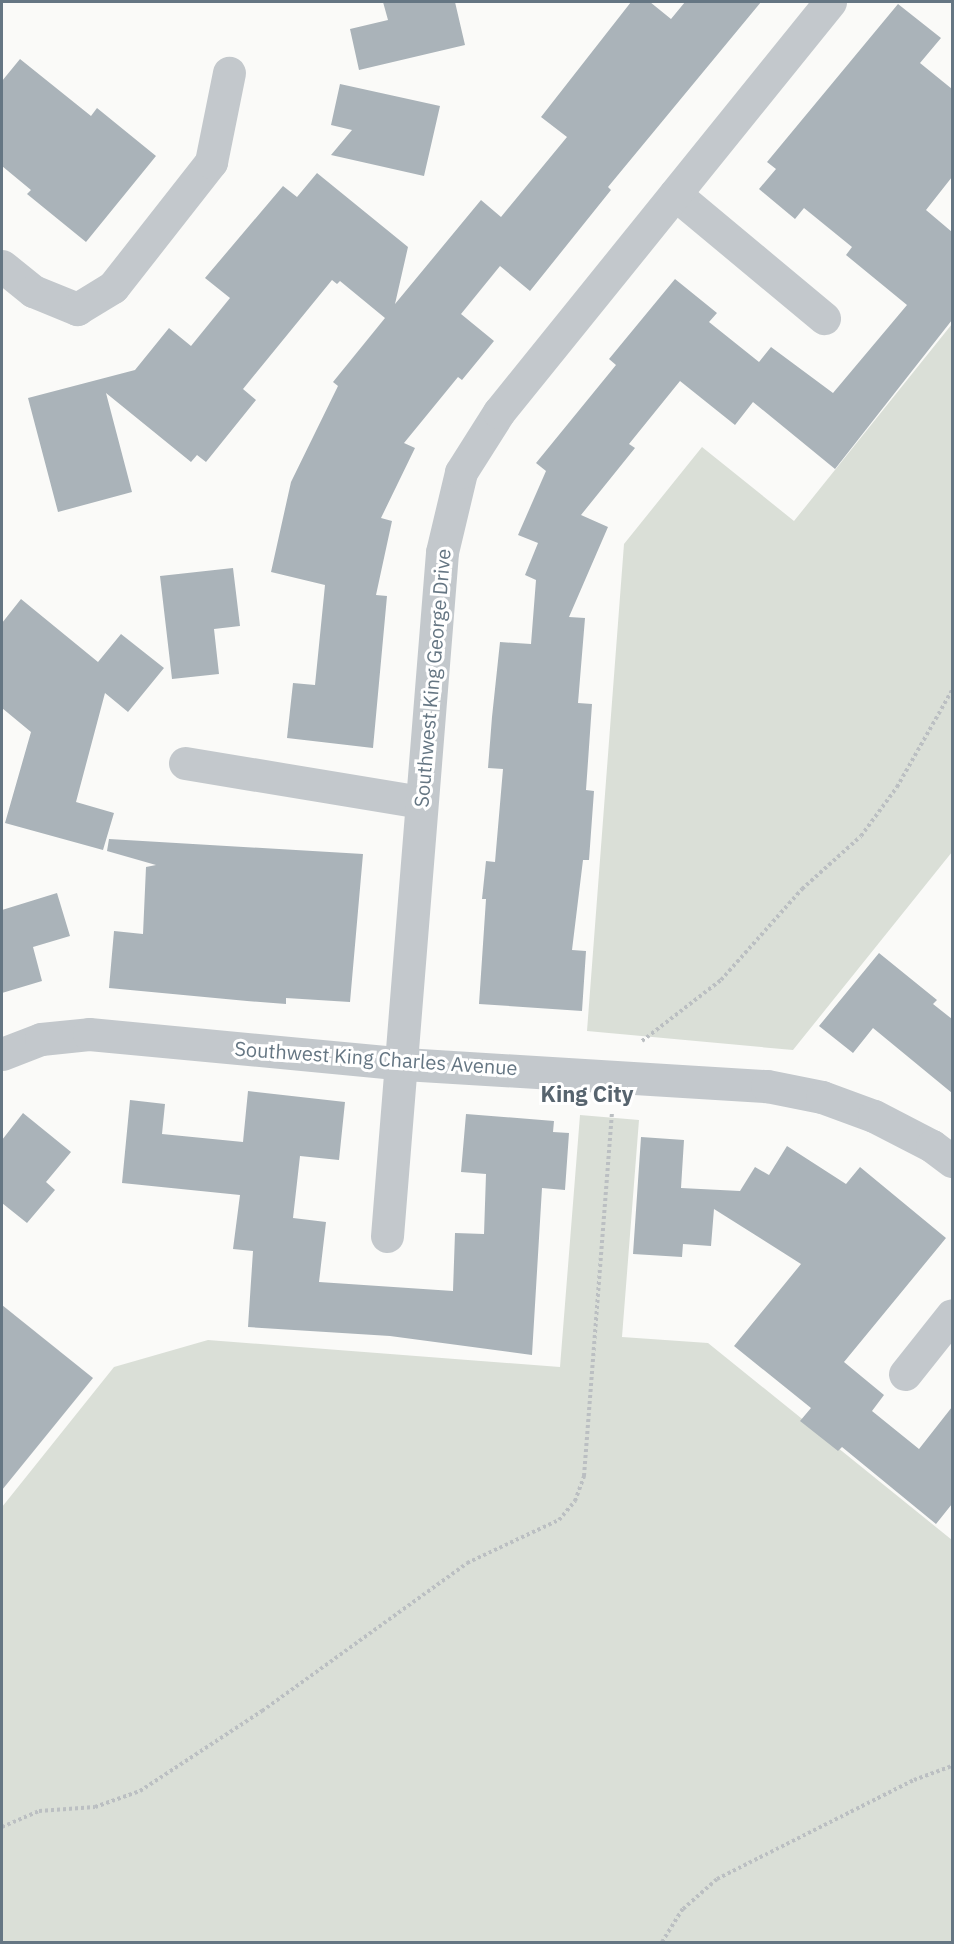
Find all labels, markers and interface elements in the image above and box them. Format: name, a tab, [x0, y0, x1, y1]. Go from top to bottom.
street label: Southwest King George Drive	[409, 548, 455, 808]
street label: Southwest King Charles Avenue	[234, 1036, 518, 1080]
district label: King City	[541, 1081, 633, 1107]

